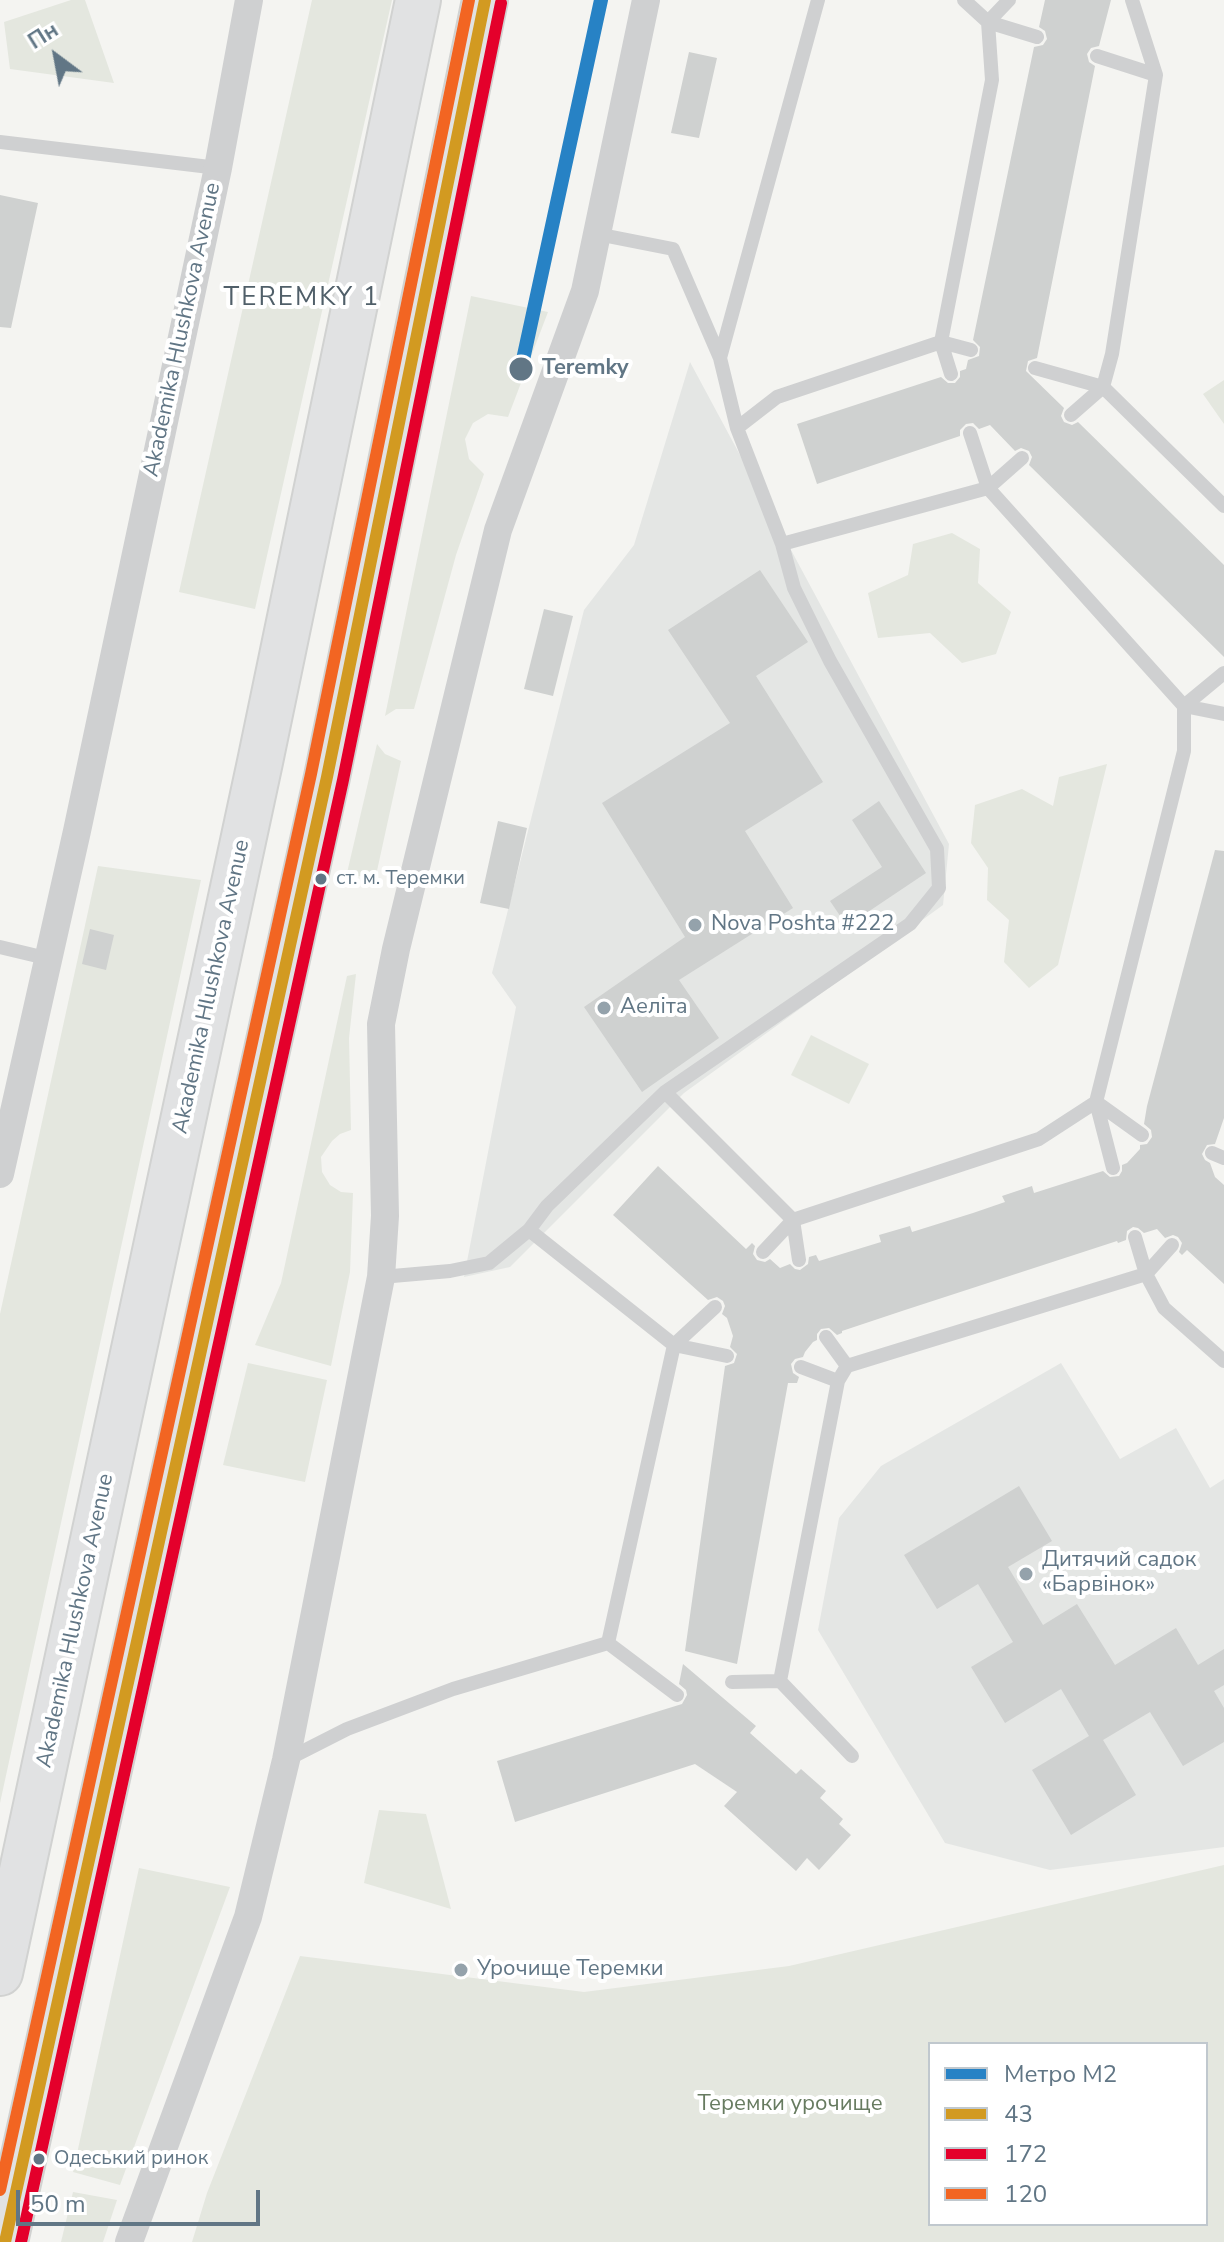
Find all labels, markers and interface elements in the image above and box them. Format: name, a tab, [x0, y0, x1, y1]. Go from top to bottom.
text: Пн	[22, 15, 64, 56]
north arrow	[16, 16, 96, 96]
street label: Akademika Hlushkova Avenue	[139, 181, 227, 479]
district label: TEREMKY 1	[224, 283, 380, 315]
marker: Teremky	[507, 355, 535, 383]
place label: Teremky	[542, 356, 629, 382]
street label: Akademika Hlushkova Avenue	[168, 838, 256, 1136]
place label: ст. м. Теремки	[336, 867, 465, 891]
marker: ст. м. Теремки	[313, 871, 329, 887]
place label: Nova Poshta #222	[711, 912, 894, 938]
marker: Nova Poshta #222	[686, 916, 704, 934]
place label: Аеліта	[620, 995, 688, 1021]
marker: Аеліта	[595, 999, 613, 1017]
street label: Akademika Hlushkova Avenue	[32, 1472, 120, 1770]
place label: Дитячий садок «Барвінок»	[1042, 1548, 1196, 1600]
marker: Дитячий садок «Барвінок»	[1017, 1565, 1035, 1583]
place label: Урочище Теремки	[477, 1957, 664, 1983]
marker: Урочище Теремки	[452, 1961, 470, 1979]
legend	[928, 2042, 1208, 2226]
text: Метро M2	[1004, 2058, 1117, 2090]
park label: Теремки урочище	[697, 2092, 883, 2118]
text: 43	[1004, 2098, 1033, 2130]
text: 172	[1004, 2138, 1047, 2170]
place label: Одеський ринок	[54, 2147, 208, 2171]
marker: Одеський ринок	[31, 2151, 47, 2167]
scale bar	[20, 2174, 264, 2224]
text: 120	[1004, 2178, 1047, 2210]
text: 50 m	[30, 2188, 86, 2220]

